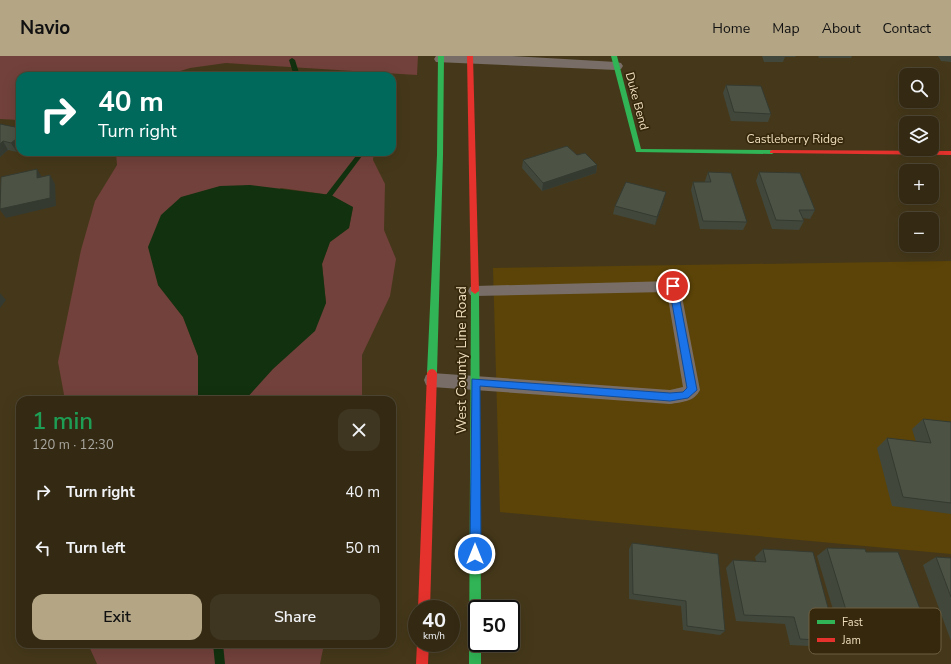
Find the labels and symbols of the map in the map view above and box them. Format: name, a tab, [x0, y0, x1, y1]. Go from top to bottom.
street label: Duke Bend	[622, 70, 652, 132]
street label: Castleberry Ridge	[747, 131, 843, 147]
pin	[656, 269, 690, 303]
street label: West County Line Road	[452, 286, 471, 434]
position arrow	[454, 533, 496, 575]
speed limit sign: 50	[468, 600, 520, 652]
legend	[809, 608, 941, 654]
text: Fast	[842, 615, 863, 630]
text: Jam	[841, 633, 861, 648]

